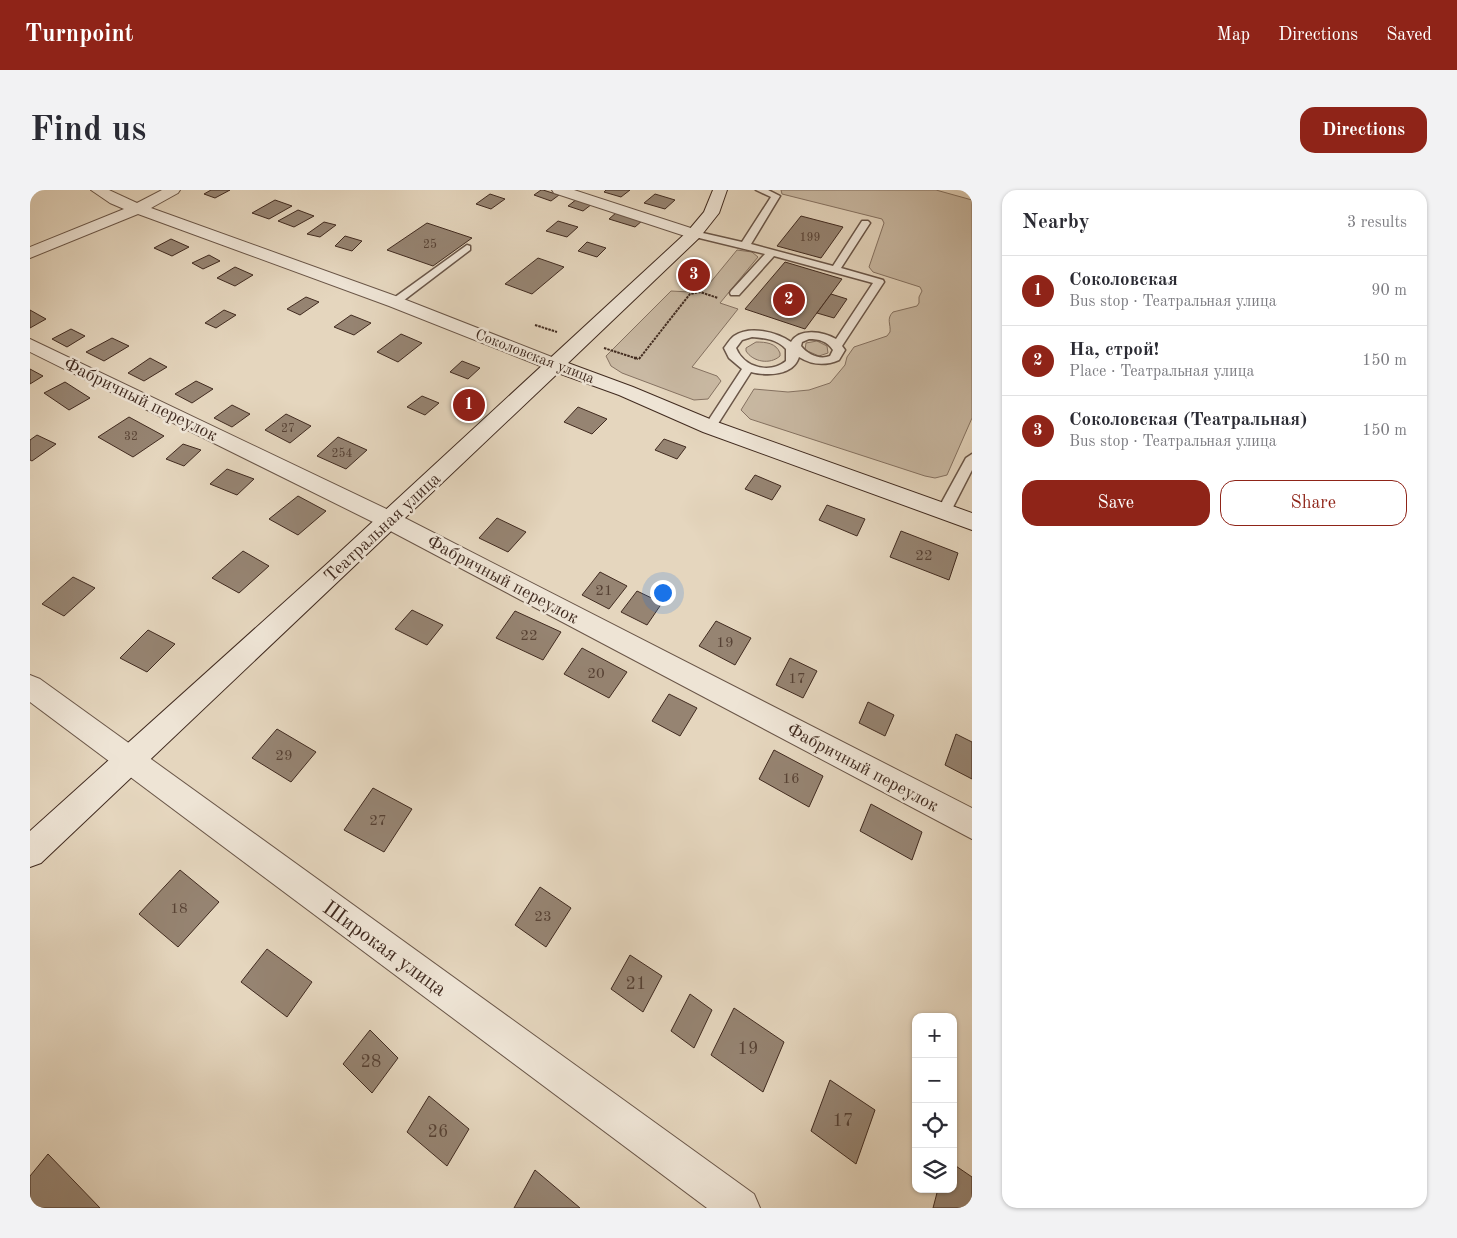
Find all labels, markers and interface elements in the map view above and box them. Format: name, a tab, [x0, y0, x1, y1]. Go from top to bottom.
text: Turnpoint	[25, 23, 133, 47]
text: Map	[1217, 26, 1250, 44]
text: Directions	[1278, 26, 1358, 44]
text: Saved	[1386, 26, 1432, 44]
button: Directions	[1300, 107, 1427, 153]
text: Find us	[30, 113, 146, 148]
text: Nearby	[1022, 212, 1090, 233]
text: 3 results	[1347, 215, 1407, 231]
house number: 199	[800, 232, 820, 244]
house number: 25	[423, 238, 437, 251]
pin: 3	[678, 256, 710, 294]
text: Соколовская	[1069, 271, 1178, 290]
pin: 2	[773, 281, 805, 319]
text: 1	[1033, 283, 1043, 299]
text: 90 m	[1371, 283, 1407, 299]
text: Bus stop · Театральная улица	[1069, 294, 1277, 310]
street label: Соколовская улица	[473, 328, 597, 387]
text: На, строй!	[1069, 341, 1159, 360]
text: 2	[1033, 353, 1043, 369]
text: 150 m	[1362, 353, 1407, 369]
street label: Фабричный переулок	[61, 355, 220, 445]
text: Place · Театральная улица	[1069, 364, 1254, 380]
pin: 1	[453, 386, 485, 424]
text: Соколовская (Театральная)	[1069, 411, 1307, 430]
house number: 27	[281, 423, 295, 435]
text: 3	[1033, 423, 1043, 439]
text: 150 m	[1362, 423, 1407, 439]
house number: 32	[124, 431, 138, 443]
text: Bus stop · Театральная улица	[1069, 434, 1277, 450]
house number: 254	[332, 447, 352, 460]
street label: Театральная улица	[321, 470, 444, 586]
button: Save	[1022, 480, 1210, 526]
button: Share	[1220, 480, 1407, 526]
street label: Фабричный переулок	[424, 532, 581, 627]
house number: 22	[915, 549, 933, 564]
your location	[650, 580, 676, 606]
house number: 21	[595, 584, 613, 599]
house number: 22	[520, 629, 538, 644]
house number: 19	[716, 636, 734, 651]
house number: 20	[587, 667, 605, 682]
house number: 17	[788, 672, 806, 687]
street label: Фабричный переулок	[784, 720, 941, 815]
house number: 29	[275, 749, 293, 764]
house number: 16	[782, 772, 800, 787]
house number: 27	[369, 814, 387, 829]
street label: Широкая улица	[318, 897, 450, 1001]
house number: 18	[170, 902, 188, 917]
house number: 23	[534, 910, 552, 925]
house number: 21	[626, 975, 646, 993]
map controls	[912, 1013, 957, 1193]
button: +	[912, 1013, 957, 1058]
house number: 19	[738, 1040, 758, 1058]
house number: 28	[361, 1053, 381, 1071]
button: −	[912, 1058, 957, 1103]
button: locate	[912, 1103, 957, 1148]
house number: 17	[833, 1112, 853, 1130]
house number: 26	[428, 1123, 448, 1141]
button: layers	[912, 1148, 957, 1193]

